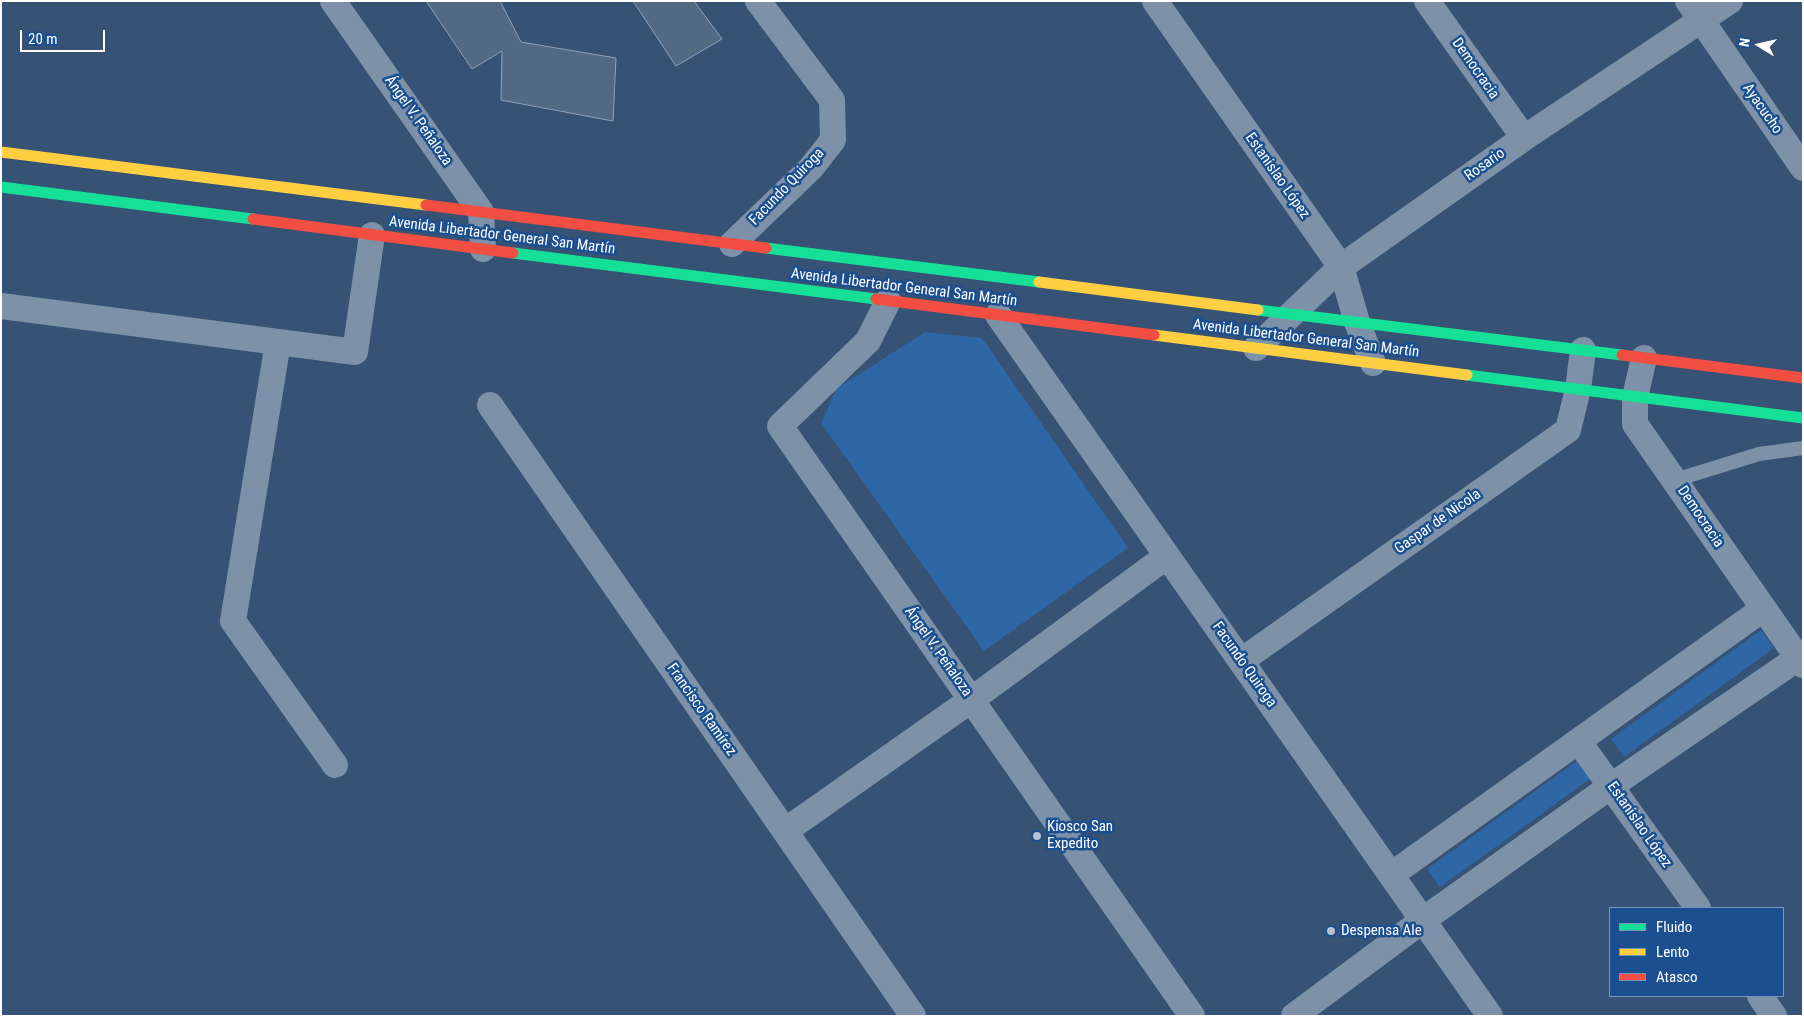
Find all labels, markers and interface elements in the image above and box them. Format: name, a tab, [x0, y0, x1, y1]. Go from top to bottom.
scale bar	[22, 20, 108, 52]
north arrow	[1734, 20, 1784, 70]
text: 20 m	[28, 30, 58, 48]
street label: Democracia	[1447, 35, 1503, 103]
text: N	[1736, 37, 1753, 48]
street label: Ángel V. Peñaloza	[380, 73, 456, 169]
street label: Ayacucho	[1738, 80, 1786, 138]
street label: Estanislao López	[1241, 130, 1313, 222]
street label: Facundo Quiroga	[746, 145, 828, 229]
street label: Rosario	[1461, 145, 1509, 185]
street label: Avenida Libertador General San Martín	[388, 213, 616, 259]
street label: Avenida Libertador General San Martín	[790, 265, 1018, 311]
street label: Avenida Libertador General San Martín	[1192, 316, 1420, 362]
street label: Democracia	[1673, 483, 1727, 551]
street label: Gaspar de Nicola	[1391, 486, 1485, 558]
street label: Ángel V. Peñaloza	[900, 604, 976, 700]
street label: Facundo Quiroga	[1208, 619, 1280, 711]
street label: Francisco Ramírez	[662, 660, 740, 760]
street label: Estanislao López	[1603, 779, 1675, 871]
place label: Kiosco San Expedito	[1047, 818, 1113, 853]
marker: Kiosco San Expedito	[1031, 830, 1043, 842]
legend	[1609, 907, 1784, 997]
text: Fluido	[1656, 918, 1692, 936]
place label: Despensa Ale	[1341, 922, 1422, 940]
marker: Despensa Ale	[1325, 925, 1337, 937]
text: Lento	[1656, 943, 1689, 961]
text: Atasco	[1656, 968, 1697, 986]

